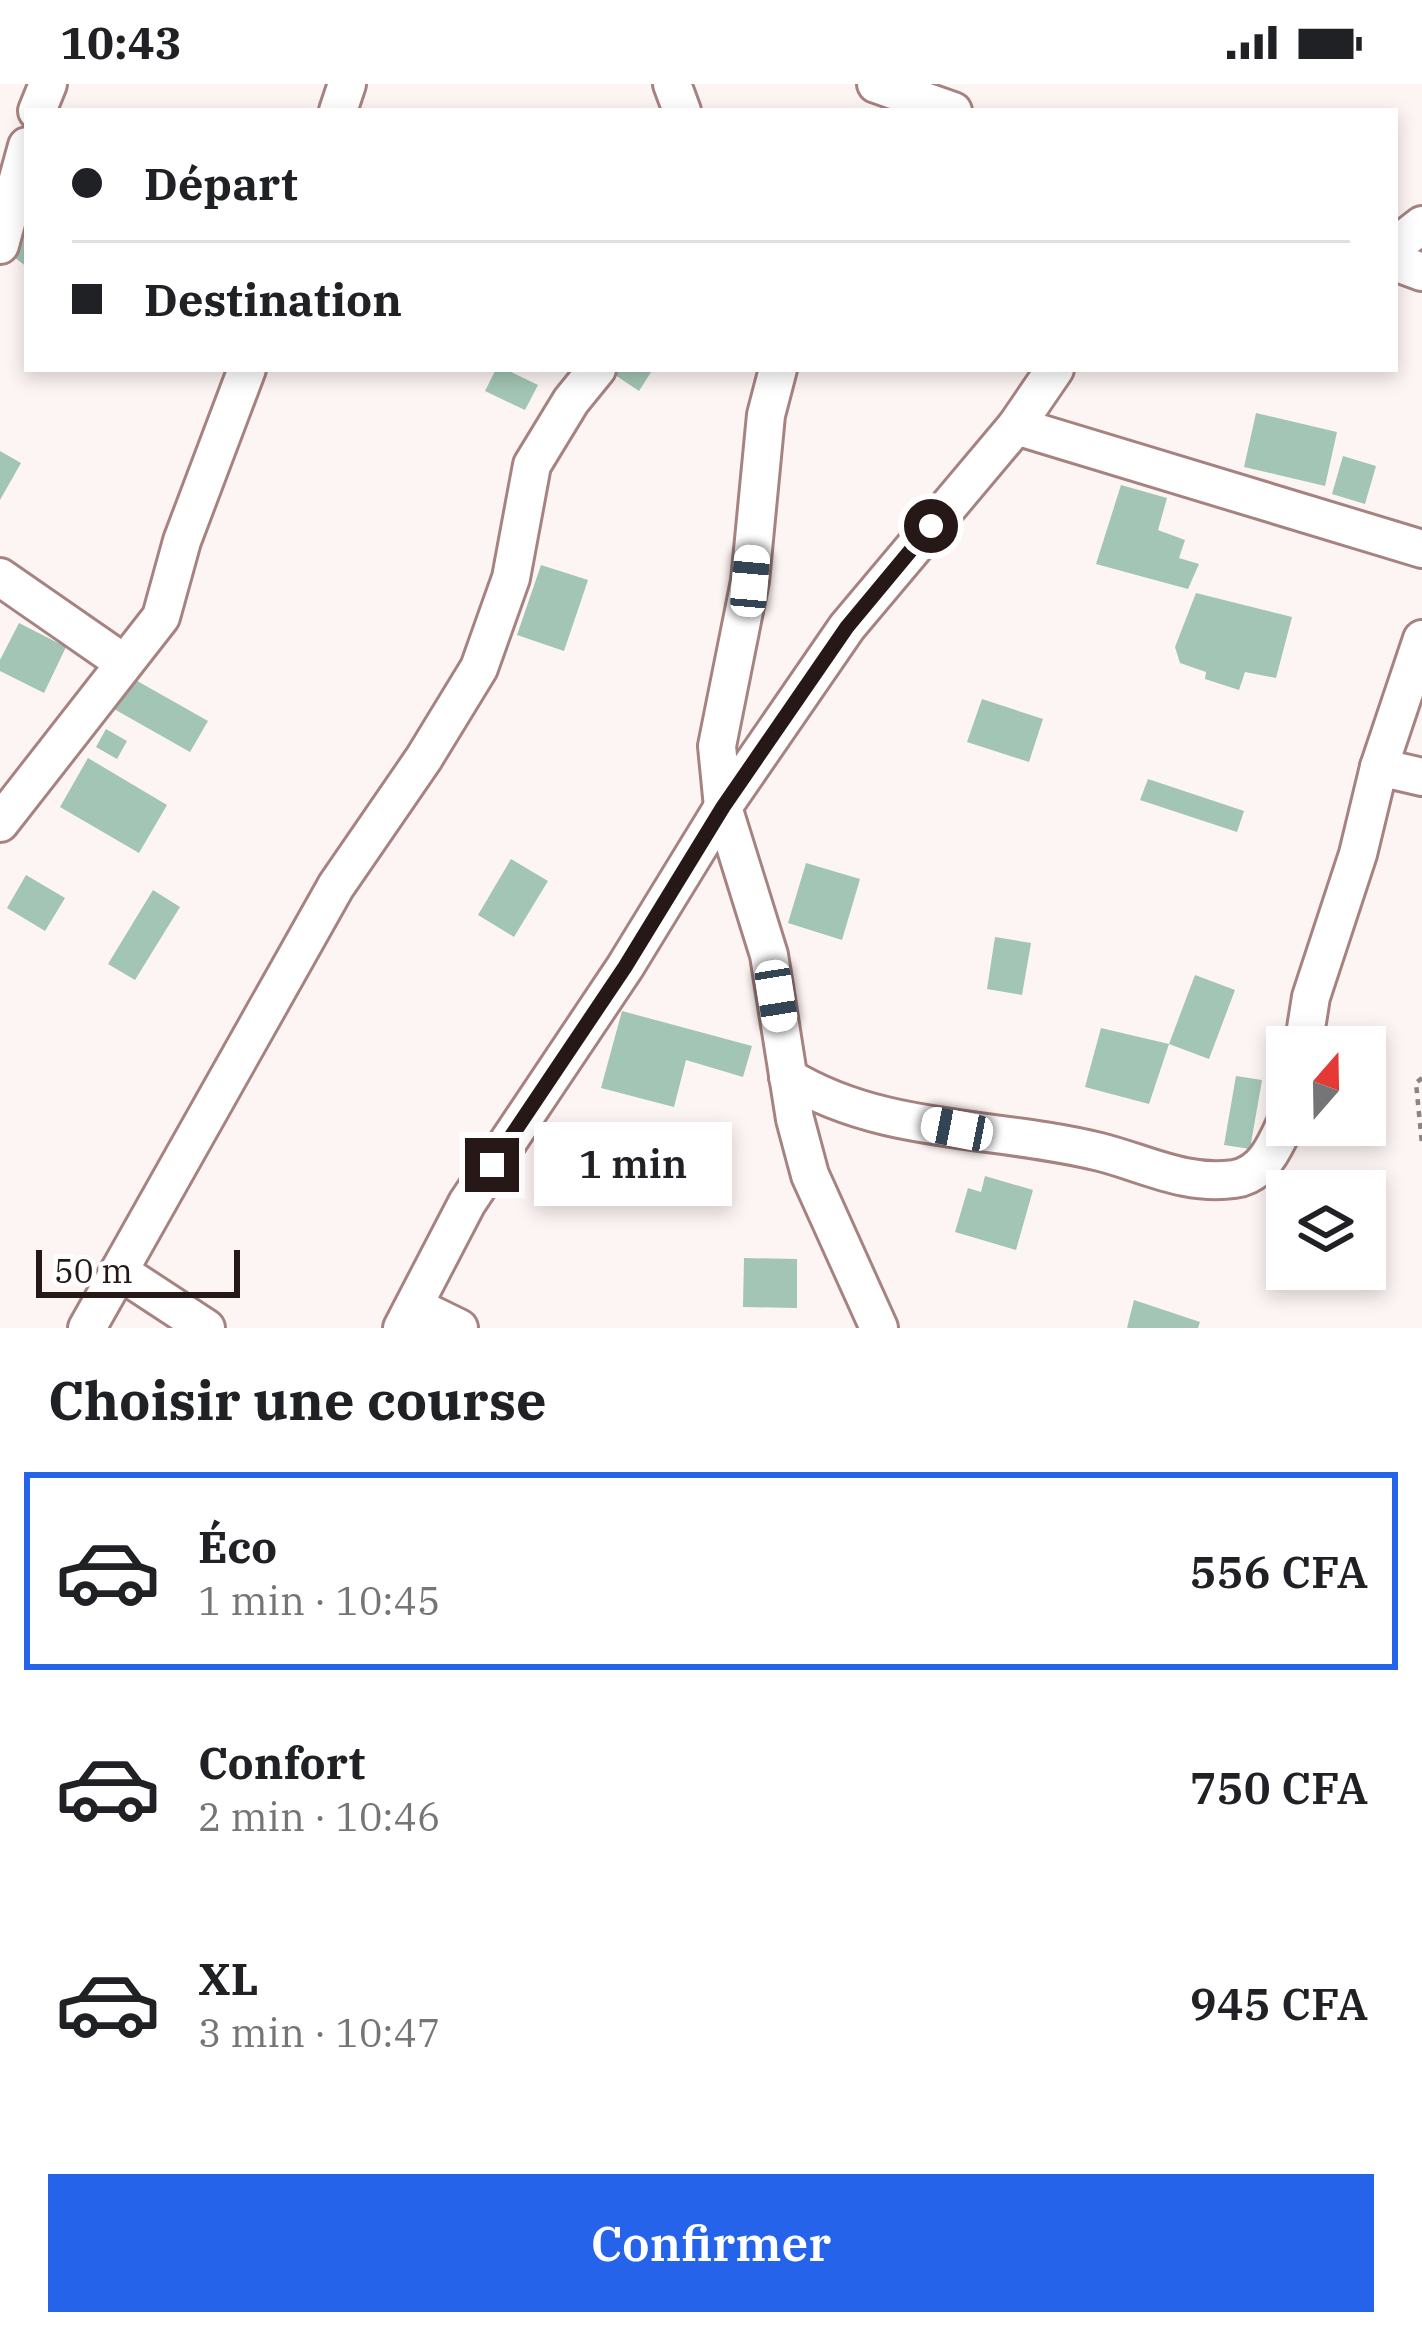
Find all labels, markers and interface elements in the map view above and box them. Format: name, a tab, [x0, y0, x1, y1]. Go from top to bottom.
text: 10:43	[60, 13, 182, 71]
text: Départ	[144, 154, 298, 212]
text: Destination	[144, 270, 402, 328]
route start	[904, 499, 958, 553]
car	[729, 544, 771, 618]
car	[753, 958, 799, 1034]
north arrow	[1266, 1026, 1386, 1146]
map controls	[1266, 1026, 1386, 1290]
car	[918, 1104, 996, 1154]
callout: 1 min	[534, 1123, 732, 1207]
route end	[465, 1138, 519, 1192]
text: 1 min	[579, 1138, 687, 1189]
button: layers	[1266, 1170, 1386, 1290]
scale bar	[36, 1244, 240, 1297]
text: 50 m	[54, 1249, 133, 1292]
text: Choisir une course	[48, 1365, 547, 1435]
icon: car	[54, 1517, 162, 1625]
text: Éco	[198, 1517, 277, 1575]
text: 556 CFA	[1190, 1542, 1368, 1600]
text: 1 min · 10:45	[198, 1575, 440, 1626]
icon: car	[54, 1733, 162, 1841]
text: Confort	[198, 1733, 365, 1791]
text: 750 CFA	[1190, 1758, 1368, 1816]
text: 2 min · 10:46	[198, 1791, 440, 1842]
icon: car	[54, 1949, 162, 2057]
text: XL	[198, 1949, 259, 2007]
text: 945 CFA	[1190, 1974, 1368, 2032]
text: 3 min · 10:47	[198, 2007, 440, 2058]
button: Confirmer	[48, 2174, 1374, 2312]

